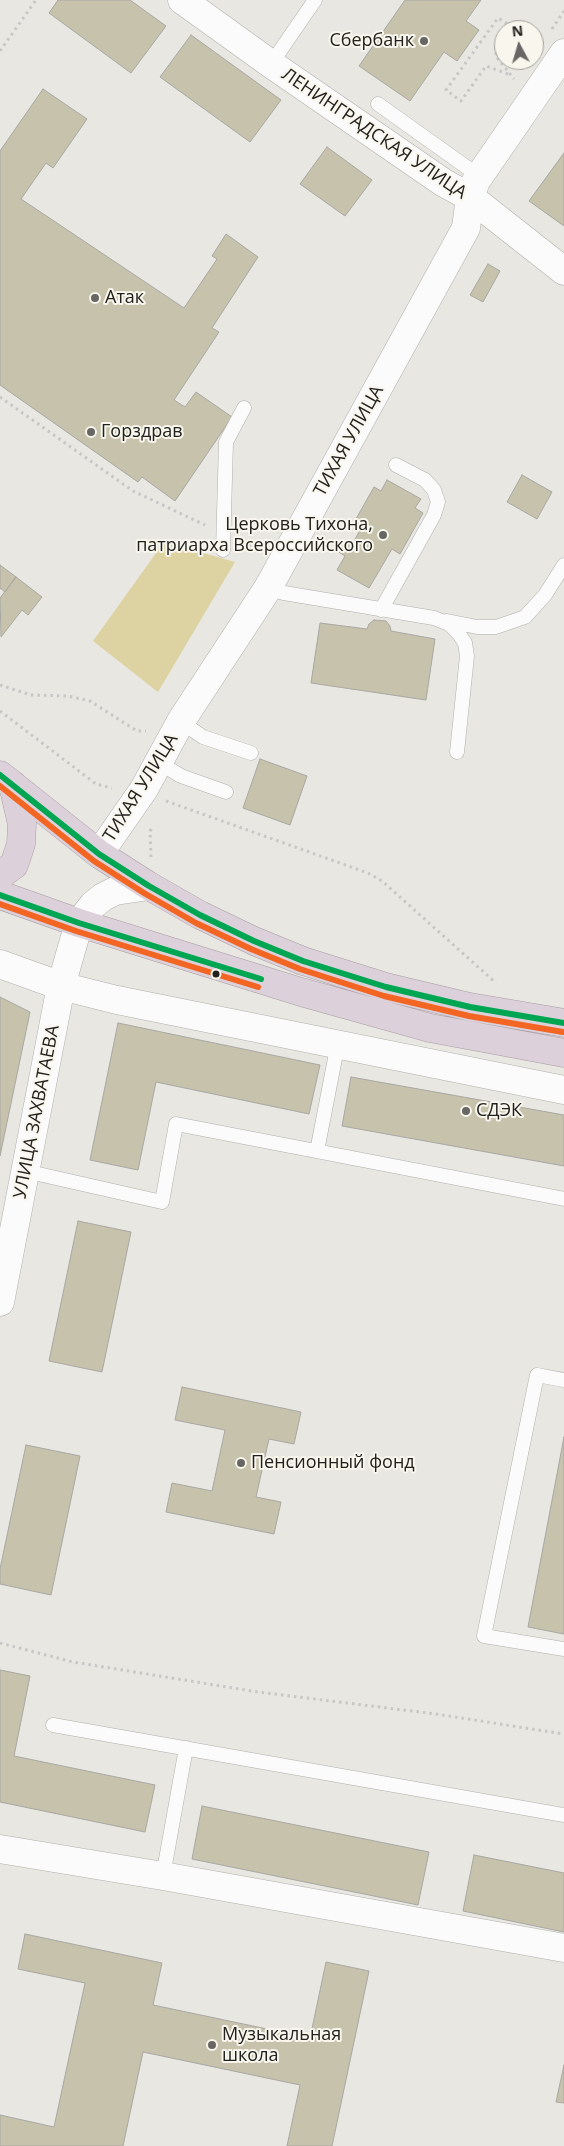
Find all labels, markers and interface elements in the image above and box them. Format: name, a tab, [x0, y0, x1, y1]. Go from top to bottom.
north arrow	[494, 20, 544, 70]
text: N	[511, 21, 524, 41]
place label: Сбербанк	[329, 30, 414, 52]
marker: Сбербанк	[418, 35, 430, 47]
street label: ЛЕНИНГРАДСКАЯ УЛИЦА	[277, 64, 471, 204]
place label: Атак	[105, 287, 144, 309]
marker: Атак	[89, 292, 101, 304]
street label: ТИХАЯ УЛИЦА	[310, 382, 388, 500]
place label: Горздрав	[101, 421, 183, 443]
marker: Горздрав	[85, 426, 97, 438]
place label: Церковь Тихона, патриарха Всероссийского	[136, 514, 373, 556]
marker: Церковь Тихона, патриарха Всероссийского	[377, 529, 389, 541]
street label: ТИХАЯ УЛИЦА	[99, 730, 183, 846]
unlabelled marker	[211, 969, 221, 979]
street label: УЛИЦА ЗАХВАТАЕВА	[10, 1023, 64, 1201]
place label: СДЭК	[476, 1100, 522, 1122]
marker: СДЭК	[460, 1105, 472, 1117]
place label: Пенсионный фонд	[251, 1452, 415, 1474]
marker: Пенсионный фонд	[235, 1457, 247, 1469]
place label: Музыкальная школа	[222, 2024, 341, 2066]
marker: Музыкальная школа	[206, 2039, 218, 2051]

